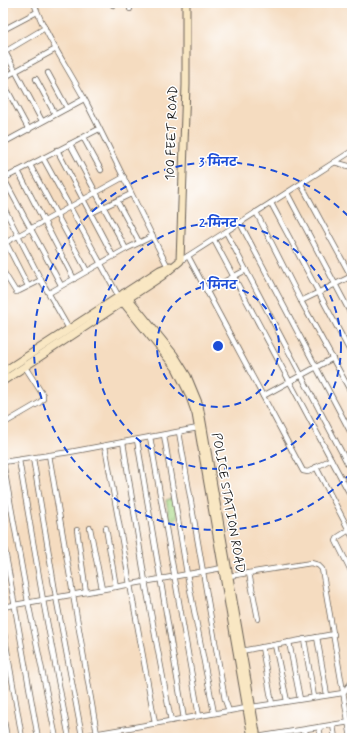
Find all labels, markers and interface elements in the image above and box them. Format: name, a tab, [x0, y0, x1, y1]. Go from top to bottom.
street label: 100 FEET ROAD	[162, 85, 182, 181]
text: 3 मिनट	[199, 153, 238, 171]
text: 2 मिनट	[199, 214, 238, 232]
text: 1 मिनट	[199, 276, 238, 294]
centre of rings	[211, 339, 225, 353]
street label: POLICE STATION ROAD	[207, 431, 249, 575]

